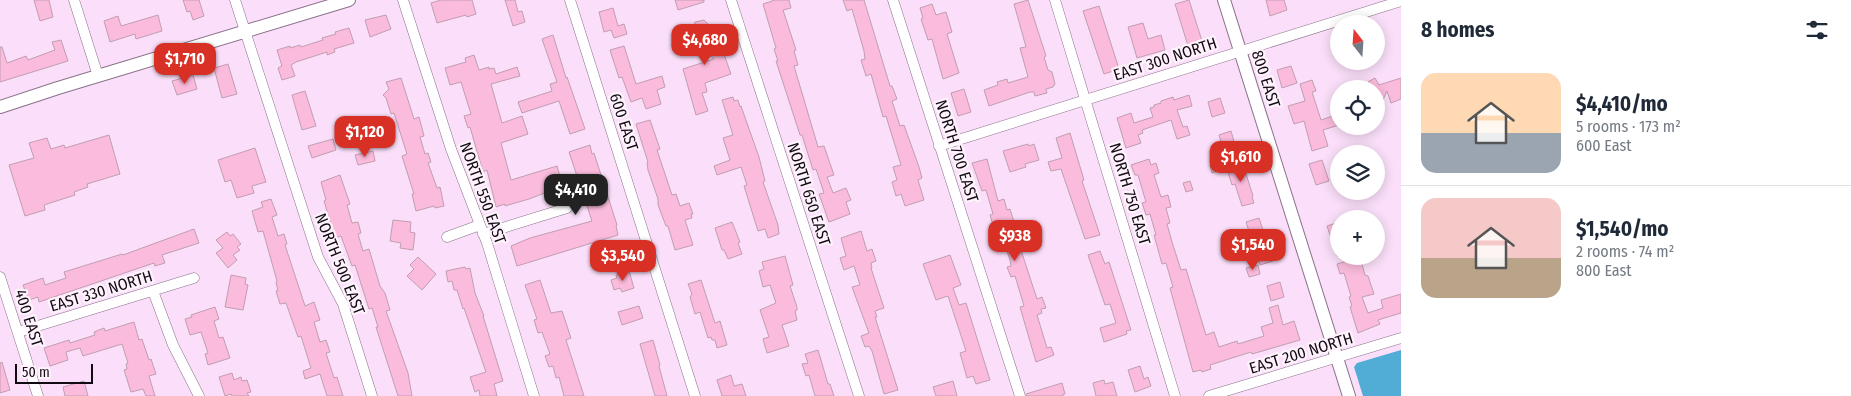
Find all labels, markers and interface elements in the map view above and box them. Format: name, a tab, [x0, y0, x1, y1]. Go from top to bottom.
north arrow	[1330, 15, 1385, 70]
map controls	[1330, 15, 1385, 265]
icon: filters	[1803, 16, 1831, 44]
text: 8 homes	[1421, 17, 1495, 43]
pin: $4,680	[664, 23, 746, 66]
text: $4,680	[682, 30, 728, 49]
street label: EAST 300 NORTH	[1111, 33, 1219, 85]
pin: $1,710	[144, 42, 226, 85]
street label: 800 EAST	[1248, 48, 1284, 111]
text: $1,710	[165, 49, 205, 68]
button: locate	[1330, 80, 1385, 135]
street label: 600 EAST	[606, 91, 642, 154]
text: $4,410/mo	[1576, 91, 1668, 117]
icon: home	[1461, 93, 1521, 153]
street label: NORTH 700 EAST	[931, 97, 983, 205]
pin: $1,120	[324, 116, 406, 158]
text: 5 rooms · 173 m²	[1576, 117, 1681, 136]
text: $1,120	[345, 122, 385, 141]
text: 600 East	[1576, 136, 1631, 155]
street label: NORTH 550 EAST	[456, 140, 510, 247]
street label: NORTH 650 EAST	[783, 140, 835, 248]
pin: $1,610	[1200, 140, 1282, 183]
street label: NORTH 750 EAST	[1105, 141, 1155, 248]
button: layers	[1330, 145, 1385, 200]
text: $1,610	[1221, 147, 1261, 166]
pin: $4,410	[535, 174, 617, 216]
text: $4,410	[555, 180, 597, 199]
button: +	[1330, 210, 1385, 265]
street label: NORTH 500 EAST	[311, 211, 369, 318]
text: $1,540/mo	[1576, 216, 1669, 242]
icon: home	[1461, 218, 1521, 278]
pin: $938	[985, 220, 1045, 262]
text: $938	[999, 226, 1031, 245]
pin: $1,540	[1212, 228, 1294, 271]
text: $1,540	[1232, 235, 1274, 254]
pin: $3,540	[582, 240, 664, 282]
text: 2 rooms · 74 m²	[1576, 242, 1674, 261]
text: $3,540	[601, 246, 645, 265]
text: 800 East	[1576, 261, 1632, 280]
street label: EAST 330 NORTH	[47, 266, 155, 316]
street label: 400 EAST	[11, 287, 47, 350]
street label: EAST 200 NORTH	[1247, 328, 1355, 378]
scale bar	[15, 361, 92, 384]
text: 50 m	[22, 364, 50, 381]

